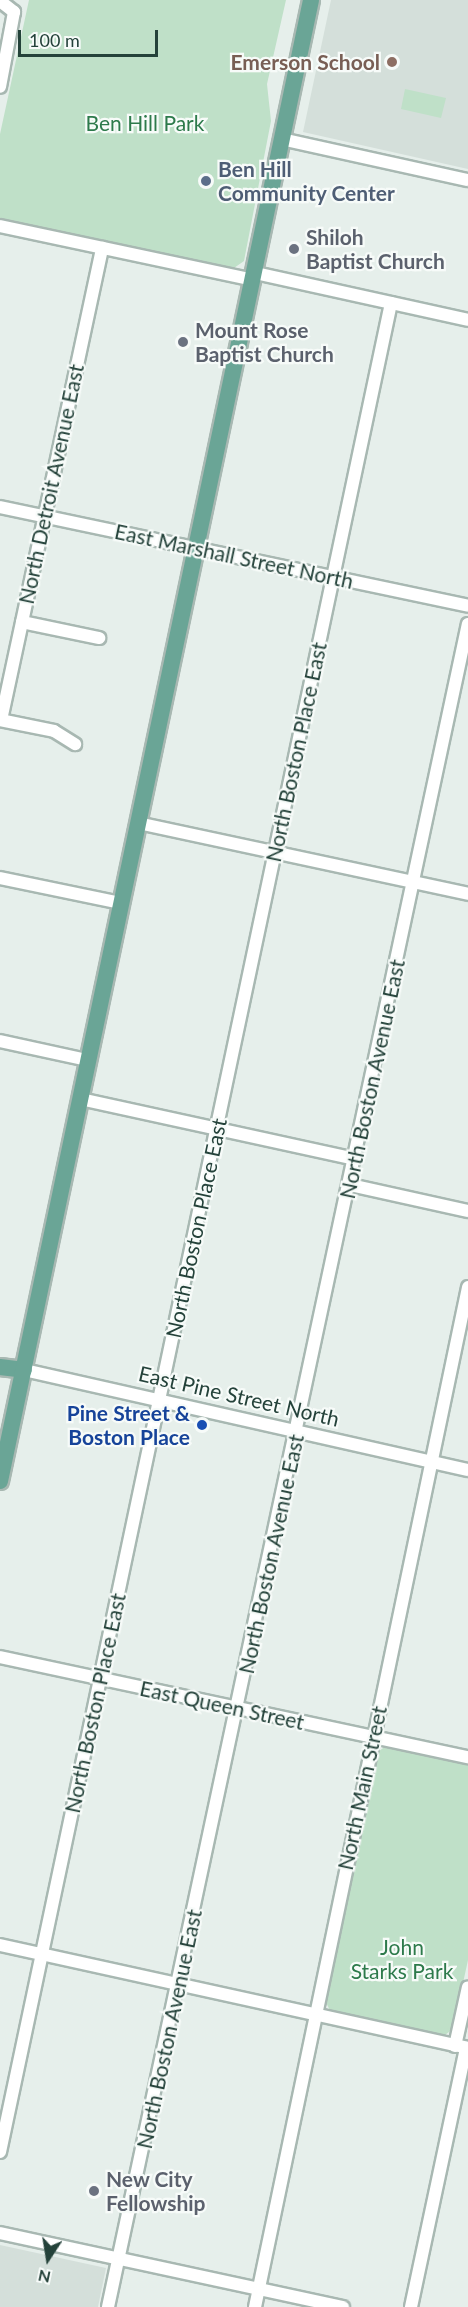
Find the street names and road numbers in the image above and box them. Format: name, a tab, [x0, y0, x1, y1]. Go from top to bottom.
street label: North Detroit Avenue East	[13, 361, 89, 607]
street label: East Marshall Street North	[112, 518, 356, 594]
street label: North Boston Place East	[260, 640, 332, 864]
street label: North Boston Avenue East	[334, 957, 410, 1201]
street label: North Boston Place East	[160, 1116, 232, 1340]
street label: East Pine Street North	[136, 1361, 342, 1431]
street label: North Boston Avenue East	[233, 1432, 309, 1676]
street label: North Boston Place East	[59, 1591, 131, 1815]
street label: East Queen Street	[138, 1675, 306, 1735]
street label: North Main Street	[332, 1704, 392, 1872]
street label: North Boston Avenue East	[131, 1907, 207, 2151]

